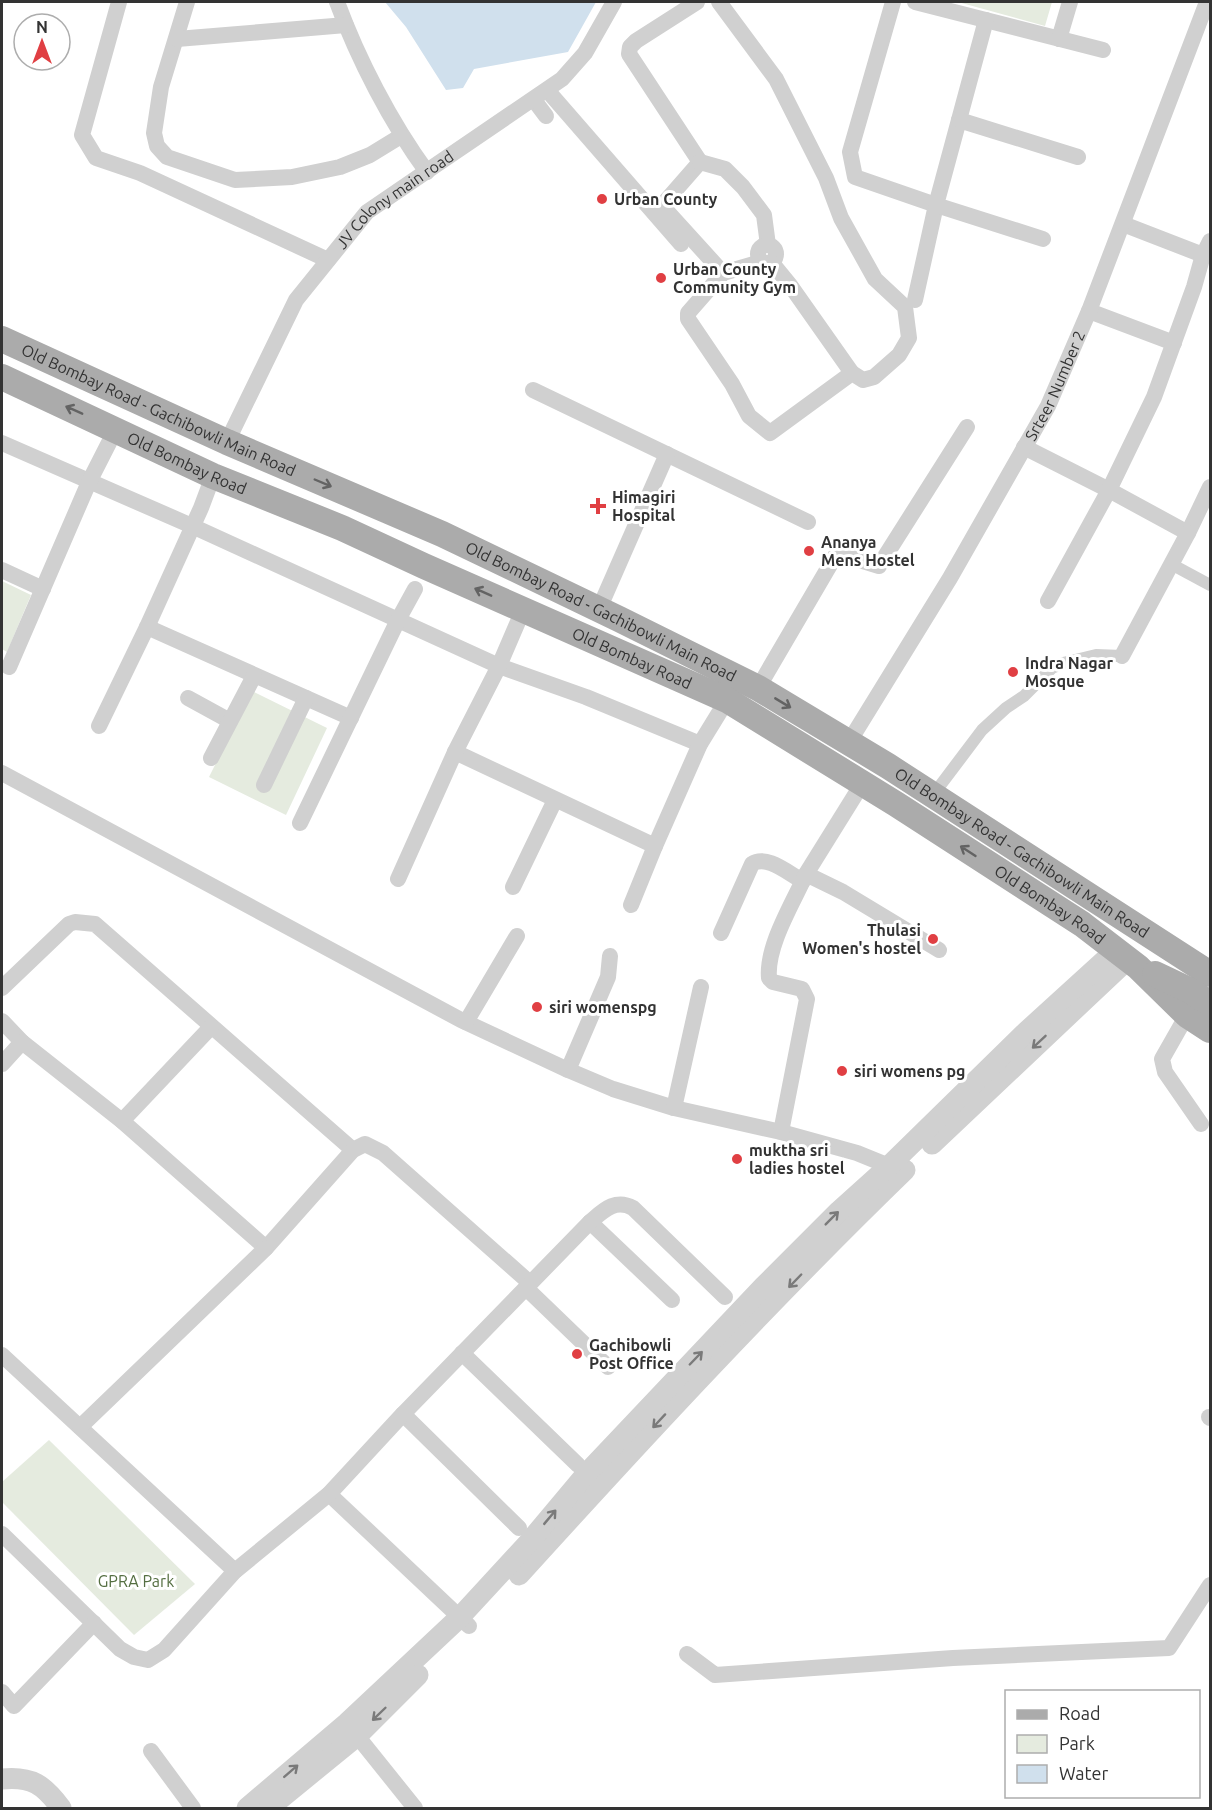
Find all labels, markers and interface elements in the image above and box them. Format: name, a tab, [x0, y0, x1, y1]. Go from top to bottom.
north arrow	[12, 12, 72, 72]
text: N	[36, 18, 48, 36]
street label: JV Colony main road	[332, 147, 457, 252]
place label: Urban County	[614, 190, 718, 208]
marker: Urban County	[595, 192, 609, 206]
place label: Urban County Community Gym	[673, 260, 796, 296]
marker: Urban County Community Gym	[654, 271, 668, 285]
street label: Srteer Number 2	[1021, 328, 1088, 444]
street label: Old Bombay Road - Gachibowli Main Road	[19, 341, 299, 479]
one-way arrow	[66, 404, 84, 416]
street label: Old Bombay Road	[125, 427, 251, 497]
one-way arrow	[314, 478, 332, 489]
place label: Himagiri Hospital	[612, 488, 675, 524]
marker: Himagiri Hospital	[589, 497, 607, 515]
place label: Ananya Mens Hostel	[821, 533, 915, 569]
street label: Old Bombay Road - Gachibowli Main Road	[463, 537, 739, 685]
marker: Ananya Mens Hostel	[802, 544, 816, 558]
one-way arrow	[474, 586, 492, 597]
street label: Old Bombay Road	[569, 623, 695, 693]
place label: Indra Nagar Mosque	[1025, 654, 1113, 690]
marker: Indra Nagar Mosque	[1006, 665, 1020, 679]
one-way arrow	[774, 698, 791, 710]
street label: Old Bombay Road - Gachibowli Main Road	[892, 763, 1152, 941]
one-way arrow	[960, 845, 977, 857]
street label: Old Bombay Road	[991, 861, 1109, 949]
place label: Thulasi Women's hostel	[802, 921, 921, 957]
marker: Thulasi Women's hostel	[926, 932, 940, 946]
place label: siri womenspg	[549, 998, 657, 1016]
marker: siri womenspg	[530, 1000, 544, 1014]
one-way arrow	[1031, 1035, 1046, 1049]
place label: siri womens pg	[854, 1062, 966, 1080]
marker: siri womens pg	[835, 1064, 849, 1078]
place label: muktha sri ladies hostel	[749, 1141, 845, 1177]
marker: muktha sri ladies hostel	[730, 1152, 744, 1166]
one-way arrow	[825, 1211, 840, 1226]
one-way arrow	[788, 1273, 802, 1288]
place label: Gachibowli Post Office	[589, 1336, 674, 1372]
marker: Gachibowli Post Office	[570, 1347, 584, 1361]
one-way arrow	[689, 1351, 704, 1366]
one-way arrow	[652, 1414, 666, 1429]
one-way arrow	[543, 1510, 557, 1525]
park label: GPRA Park	[98, 1572, 174, 1590]
legend	[1005, 1690, 1200, 1798]
text: Road	[1059, 1703, 1101, 1723]
one-way arrow	[372, 1706, 387, 1721]
text: Park	[1059, 1733, 1095, 1753]
text: Water	[1059, 1763, 1109, 1783]
one-way arrow	[283, 1764, 299, 1777]

